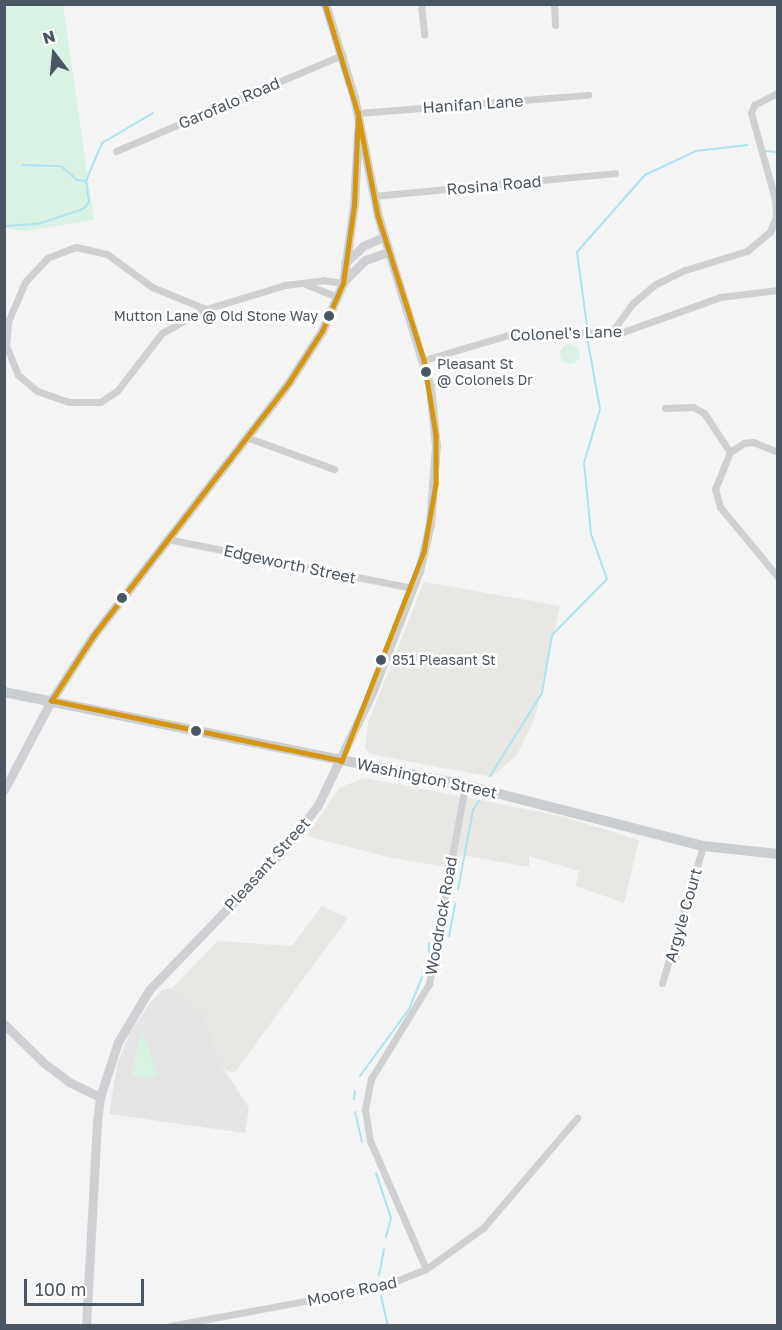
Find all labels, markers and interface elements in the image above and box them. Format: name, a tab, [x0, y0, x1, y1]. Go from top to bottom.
north arrow	[24, 24, 84, 84]
text: N	[40, 25, 58, 48]
street label: Garofalo Road	[175, 73, 283, 133]
street label: Hanifan Lane	[422, 91, 524, 117]
street label: Rosina Road	[446, 171, 542, 199]
place label: Mutton Lane @ Old Stone Way	[114, 308, 318, 324]
marker: Mutton Lane @ Old Stone Way	[323, 310, 335, 322]
street label: Colonel's Lane	[510, 321, 622, 345]
place label: Pleasant St @ Colonels Dr	[437, 356, 533, 388]
marker: Pleasant St @ Colonels Dr	[420, 366, 432, 378]
street label: Edgeworth Street	[222, 541, 358, 587]
unlabelled marker	[116, 592, 128, 604]
place label: 851 Pleasant St	[392, 652, 496, 668]
marker: 851 Pleasant St	[375, 654, 387, 666]
unlabelled marker	[190, 725, 202, 737]
street label: Washington Street	[355, 754, 499, 802]
street label: Pleasant Street	[220, 813, 314, 915]
street label: Woodrock Road	[421, 855, 461, 977]
street label: Argyle Court	[660, 866, 706, 964]
scale bar	[27, 1267, 147, 1305]
street label: Moore Road	[305, 1272, 399, 1310]
text: 100 m	[35, 1278, 86, 1300]

